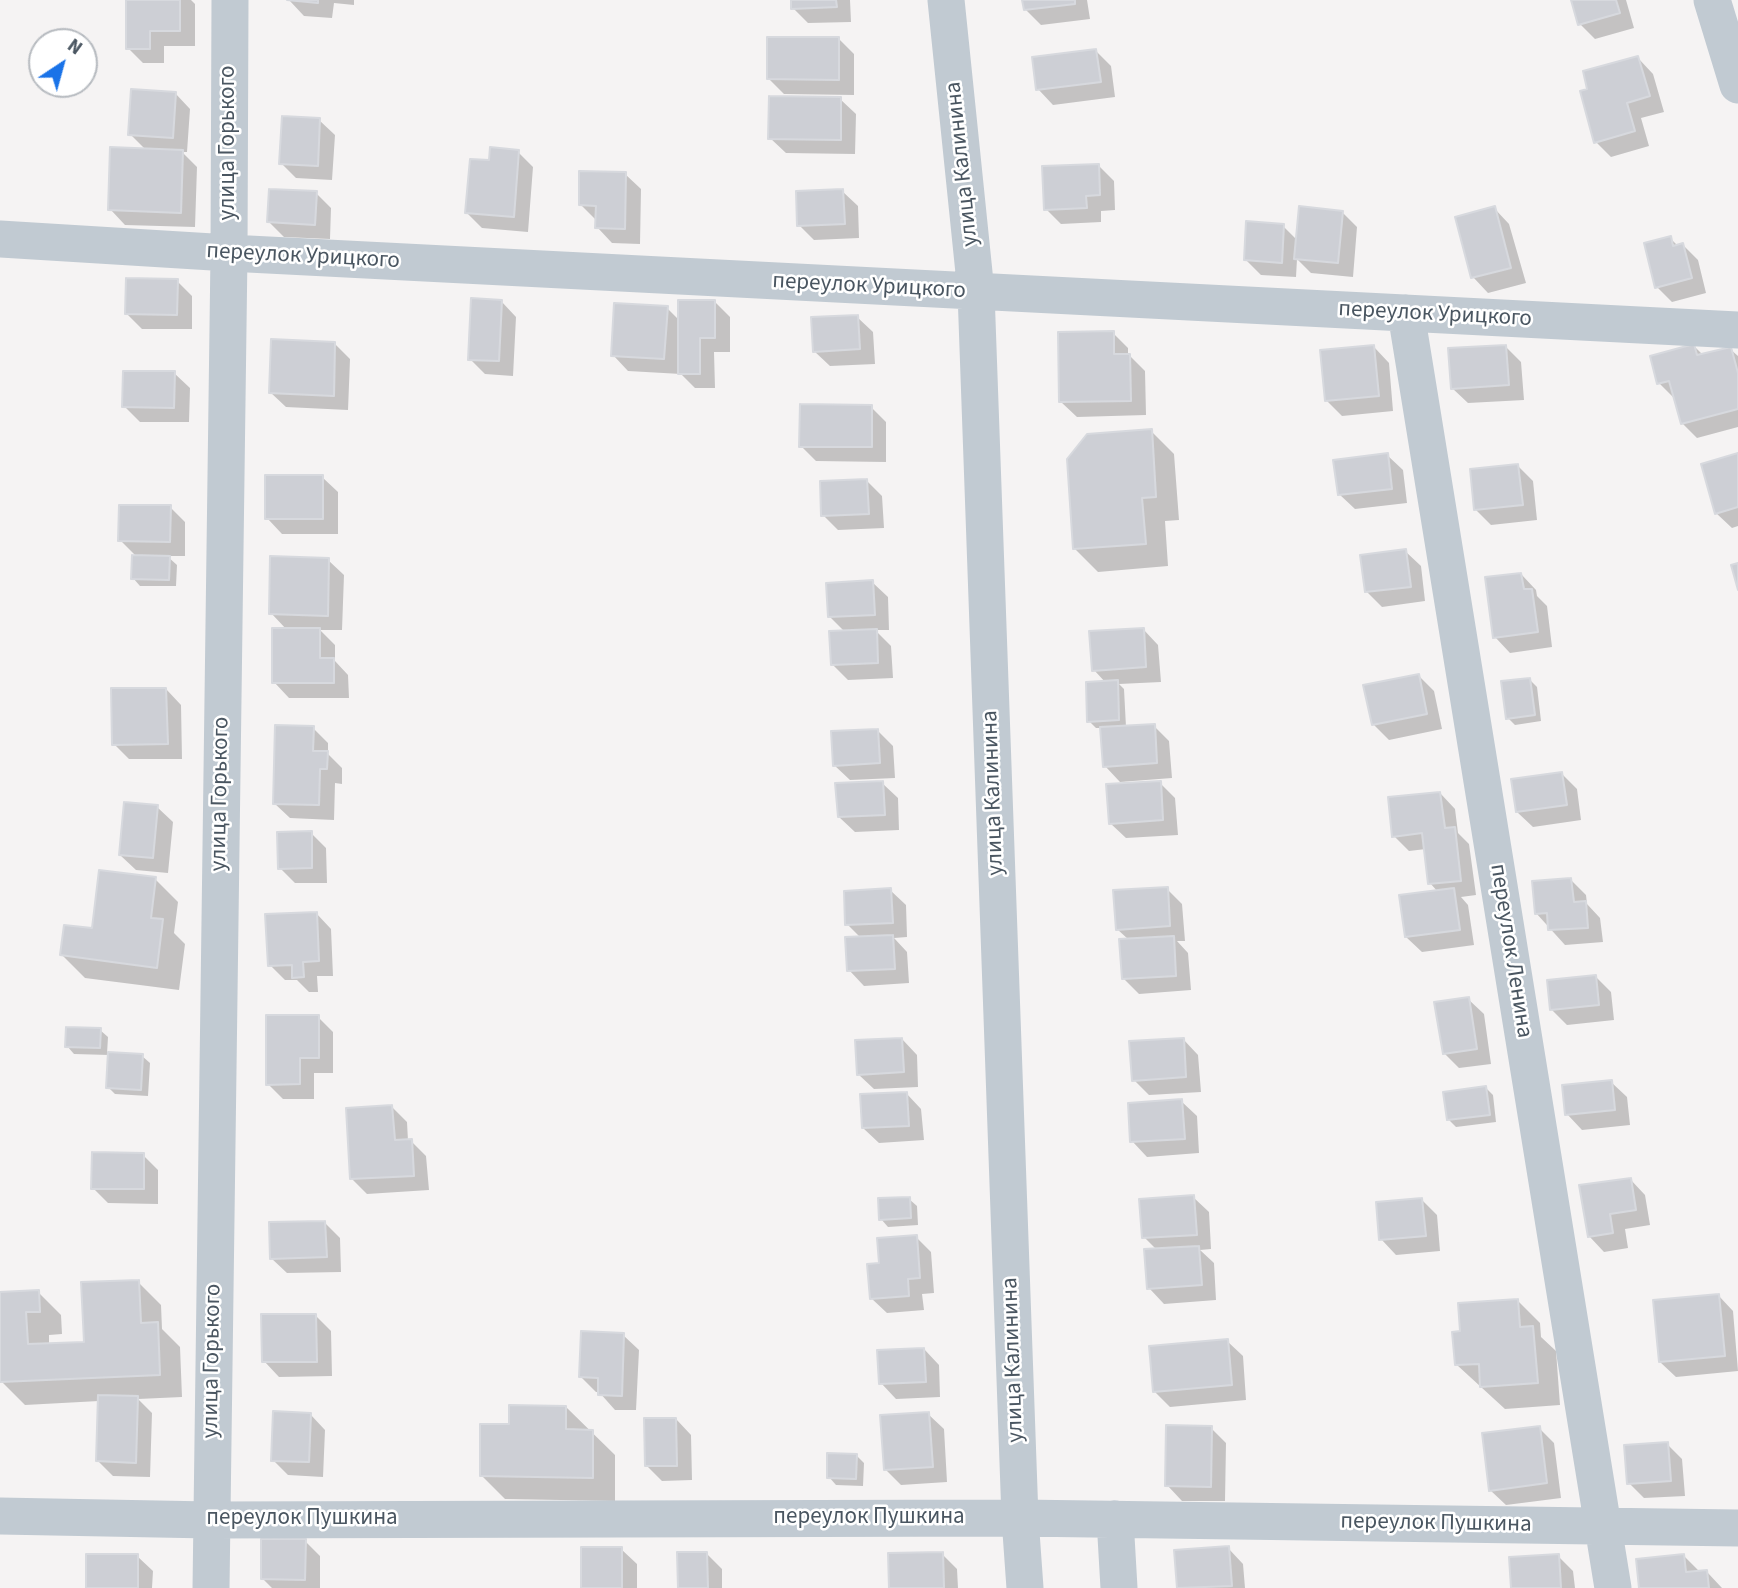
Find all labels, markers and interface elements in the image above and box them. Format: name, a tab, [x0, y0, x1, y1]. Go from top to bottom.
north arrow	[28, 28, 98, 98]
text: N	[61, 33, 88, 62]
street label: улица Горького	[215, 66, 243, 220]
street label: улица Калинина	[941, 80, 985, 248]
street label: переулок Урицкого	[206, 238, 400, 276]
street label: переулок Урицкого	[772, 268, 966, 306]
street label: переулок Урицкого	[1338, 296, 1532, 334]
street label: улица Калинина	[977, 710, 1011, 876]
street label: улица Горького	[206, 716, 236, 872]
street label: переулок Ленина	[1483, 862, 1537, 1040]
street label: улица Калинина	[997, 1277, 1031, 1443]
street label: улица Горького	[198, 1283, 228, 1439]
street label: переулок Пушкина	[773, 1504, 965, 1532]
street label: переулок Пушкина	[206, 1505, 398, 1533]
street label: переулок Пушкина	[1340, 1509, 1532, 1539]

